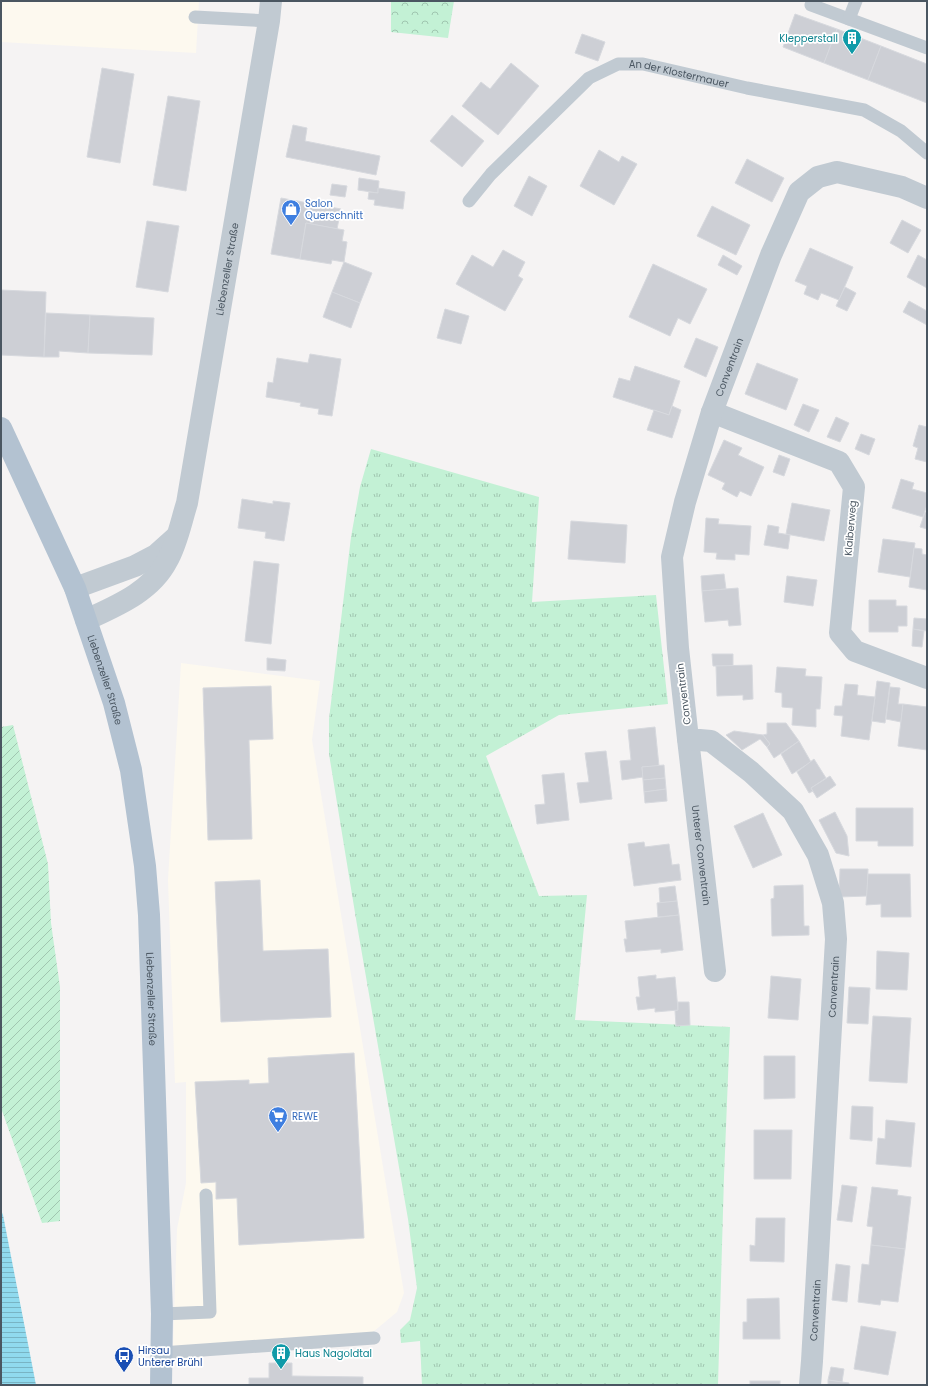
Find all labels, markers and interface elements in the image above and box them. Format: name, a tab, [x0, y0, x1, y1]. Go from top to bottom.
building icon: Klepperstall	[841, 27, 863, 55]
place label: Klepperstall	[779, 31, 838, 46]
street label: An der Klostermauer	[629, 57, 731, 92]
place label: Salon Querschnitt	[305, 196, 363, 223]
shop icon: Salon Querschnitt	[280, 198, 302, 226]
street label: Liebenzeller Straße	[212, 222, 243, 317]
street label: Conventrain	[711, 336, 747, 399]
street label: Klaiberweg	[841, 500, 860, 556]
street label: Liebenzeller Straße	[83, 633, 126, 726]
street label: Conventrain	[672, 662, 695, 725]
street label: Unterer Conventrain	[688, 804, 714, 906]
street label: Liebenzeller Straße	[142, 952, 160, 1046]
street label: Conventrain	[825, 955, 843, 1018]
supermarket icon: REWE	[267, 1105, 289, 1133]
place label: REWE	[292, 1109, 318, 1124]
street label: Conventrain	[806, 1279, 825, 1341]
building icon: Haus Nagoldtal	[270, 1342, 292, 1370]
place label: Hirsau Unterer Brühl	[138, 1343, 202, 1370]
bus stop icon: Hirsau Unterer Brühl	[113, 1345, 135, 1373]
place label: Haus Nagoldtal	[295, 1346, 372, 1361]

